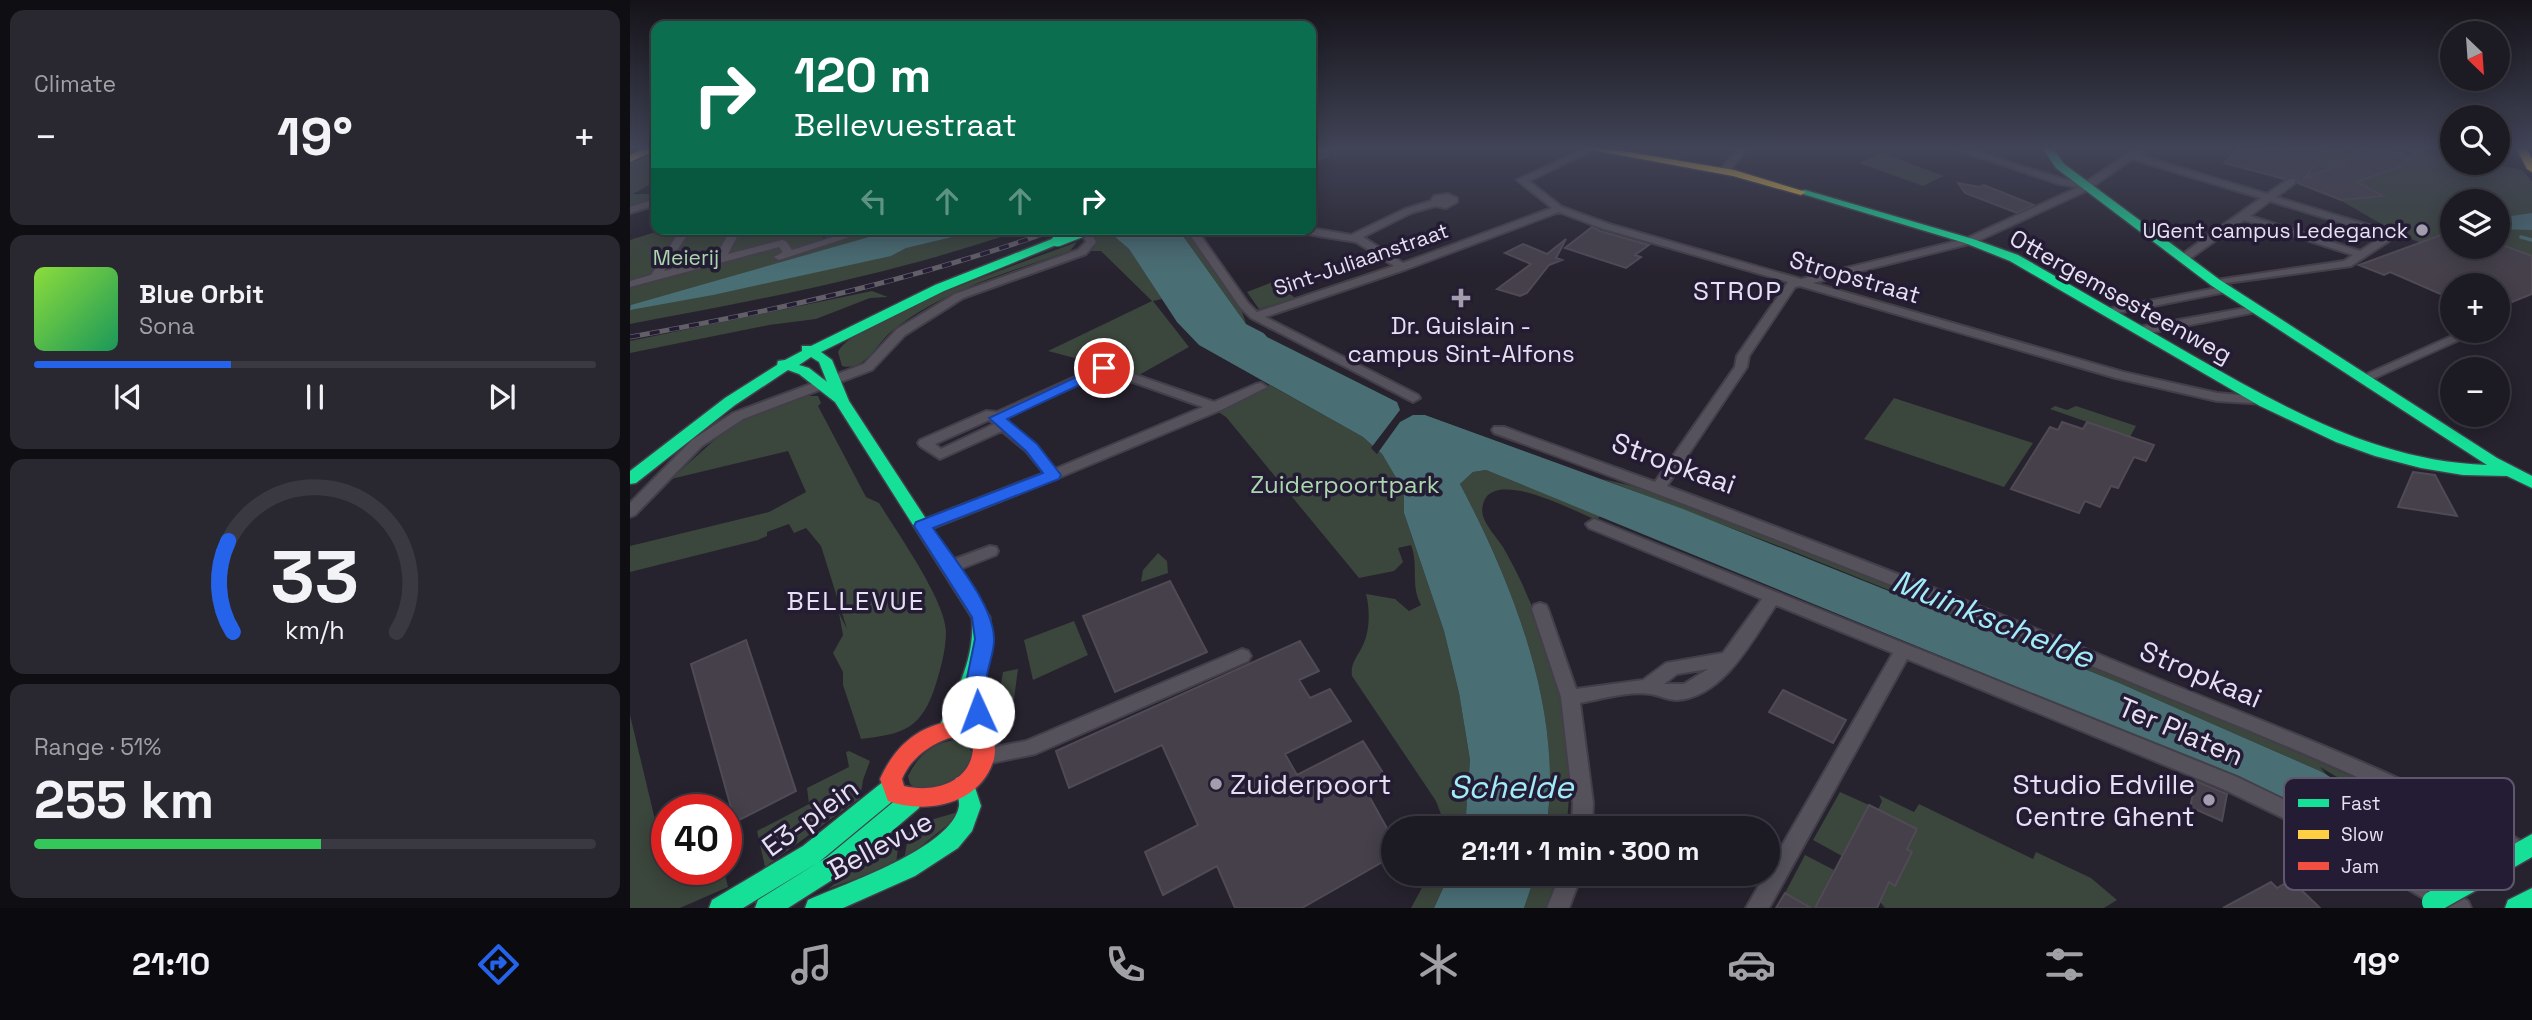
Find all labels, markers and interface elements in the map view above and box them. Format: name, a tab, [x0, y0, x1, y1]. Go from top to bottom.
north arrow	[2440, 21, 2510, 91]
map controls	[2440, 21, 2510, 427]
text: 120 m	[794, 44, 931, 106]
icon: right	[679, 49, 770, 140]
text: Climate	[34, 69, 116, 99]
text: 19°	[277, 104, 353, 170]
text: Bellevuestraat	[794, 105, 1017, 145]
button: search	[2440, 105, 2510, 175]
text: −	[34, 113, 58, 161]
text: +	[572, 113, 596, 161]
icon: left	[855, 182, 893, 220]
icon: ahead	[928, 182, 966, 220]
icon: ahead	[1001, 182, 1039, 220]
icon: right	[1074, 182, 1112, 220]
button: layers	[2440, 189, 2510, 259]
street label: Sint-Juliaanstraat	[1270, 216, 1452, 302]
place label: UGent campus Ledeganck	[2142, 217, 2408, 244]
street label: Ottergemsesteenweg	[2004, 222, 2238, 370]
marker: UGent campus Ledeganck	[2414, 222, 2430, 238]
park label: Meierij	[653, 244, 719, 271]
street label: Stropstraat	[1786, 244, 1924, 310]
button: +	[2440, 273, 2510, 343]
district label: STROP	[1693, 274, 1783, 308]
text: Blue Orbit	[139, 277, 264, 311]
marker: Dr. Guislain - campus Sint-Alfons	[1451, 288, 1471, 308]
place label: Dr. Guislain - campus Sint-Alfons	[1347, 310, 1575, 369]
text: Sona	[139, 311, 195, 341]
pin	[1074, 338, 1134, 398]
icon: arrive	[1085, 349, 1123, 387]
button: −	[2440, 357, 2510, 427]
icon: previous	[109, 378, 147, 416]
icon: pause	[296, 378, 334, 416]
icon: next	[483, 378, 521, 416]
street label: Stropkaai	[1607, 424, 1741, 502]
park label: Zuiderpoortpark	[1250, 469, 1440, 500]
text: 33	[271, 531, 359, 624]
water label: Muinkschelde	[1887, 560, 2100, 678]
district label: BELLEVUE	[787, 584, 925, 618]
text: km/h	[285, 614, 345, 646]
street label: Stropkaai	[2134, 632, 2268, 716]
position arrow	[941, 675, 1015, 749]
street label: Ter Platen	[2113, 688, 2249, 774]
text: Range · 51%	[34, 732, 161, 762]
place label: Zuiderpoort	[1230, 766, 1391, 802]
place label: Studio Edville Centre Ghent	[2012, 766, 2195, 834]
text: 255 km	[34, 767, 214, 833]
water label: Schelde	[1449, 767, 1574, 807]
street label: E3-plein	[755, 770, 865, 864]
marker: Zuiderpoort	[1208, 776, 1224, 792]
legend	[2284, 778, 2514, 890]
text: Fast	[2341, 791, 2381, 816]
marker: Studio Edville Centre Ghent	[2201, 792, 2217, 808]
speed limit sign: 40	[651, 794, 742, 885]
street label: Bellevue	[821, 802, 939, 888]
text: Slow	[2341, 822, 2384, 847]
text: 21:11 · 1 min · 300 m	[1461, 834, 1700, 868]
text: Jam	[2341, 854, 2379, 879]
icon: directions	[474, 940, 523, 989]
icon: music	[787, 940, 836, 989]
icon: phone	[1101, 940, 1150, 989]
icon: climate	[1414, 940, 1463, 989]
icon: car	[1727, 940, 1776, 989]
icon: filters	[2040, 940, 2089, 989]
text: 21:10	[132, 944, 210, 984]
text: 19°	[2353, 944, 2400, 984]

